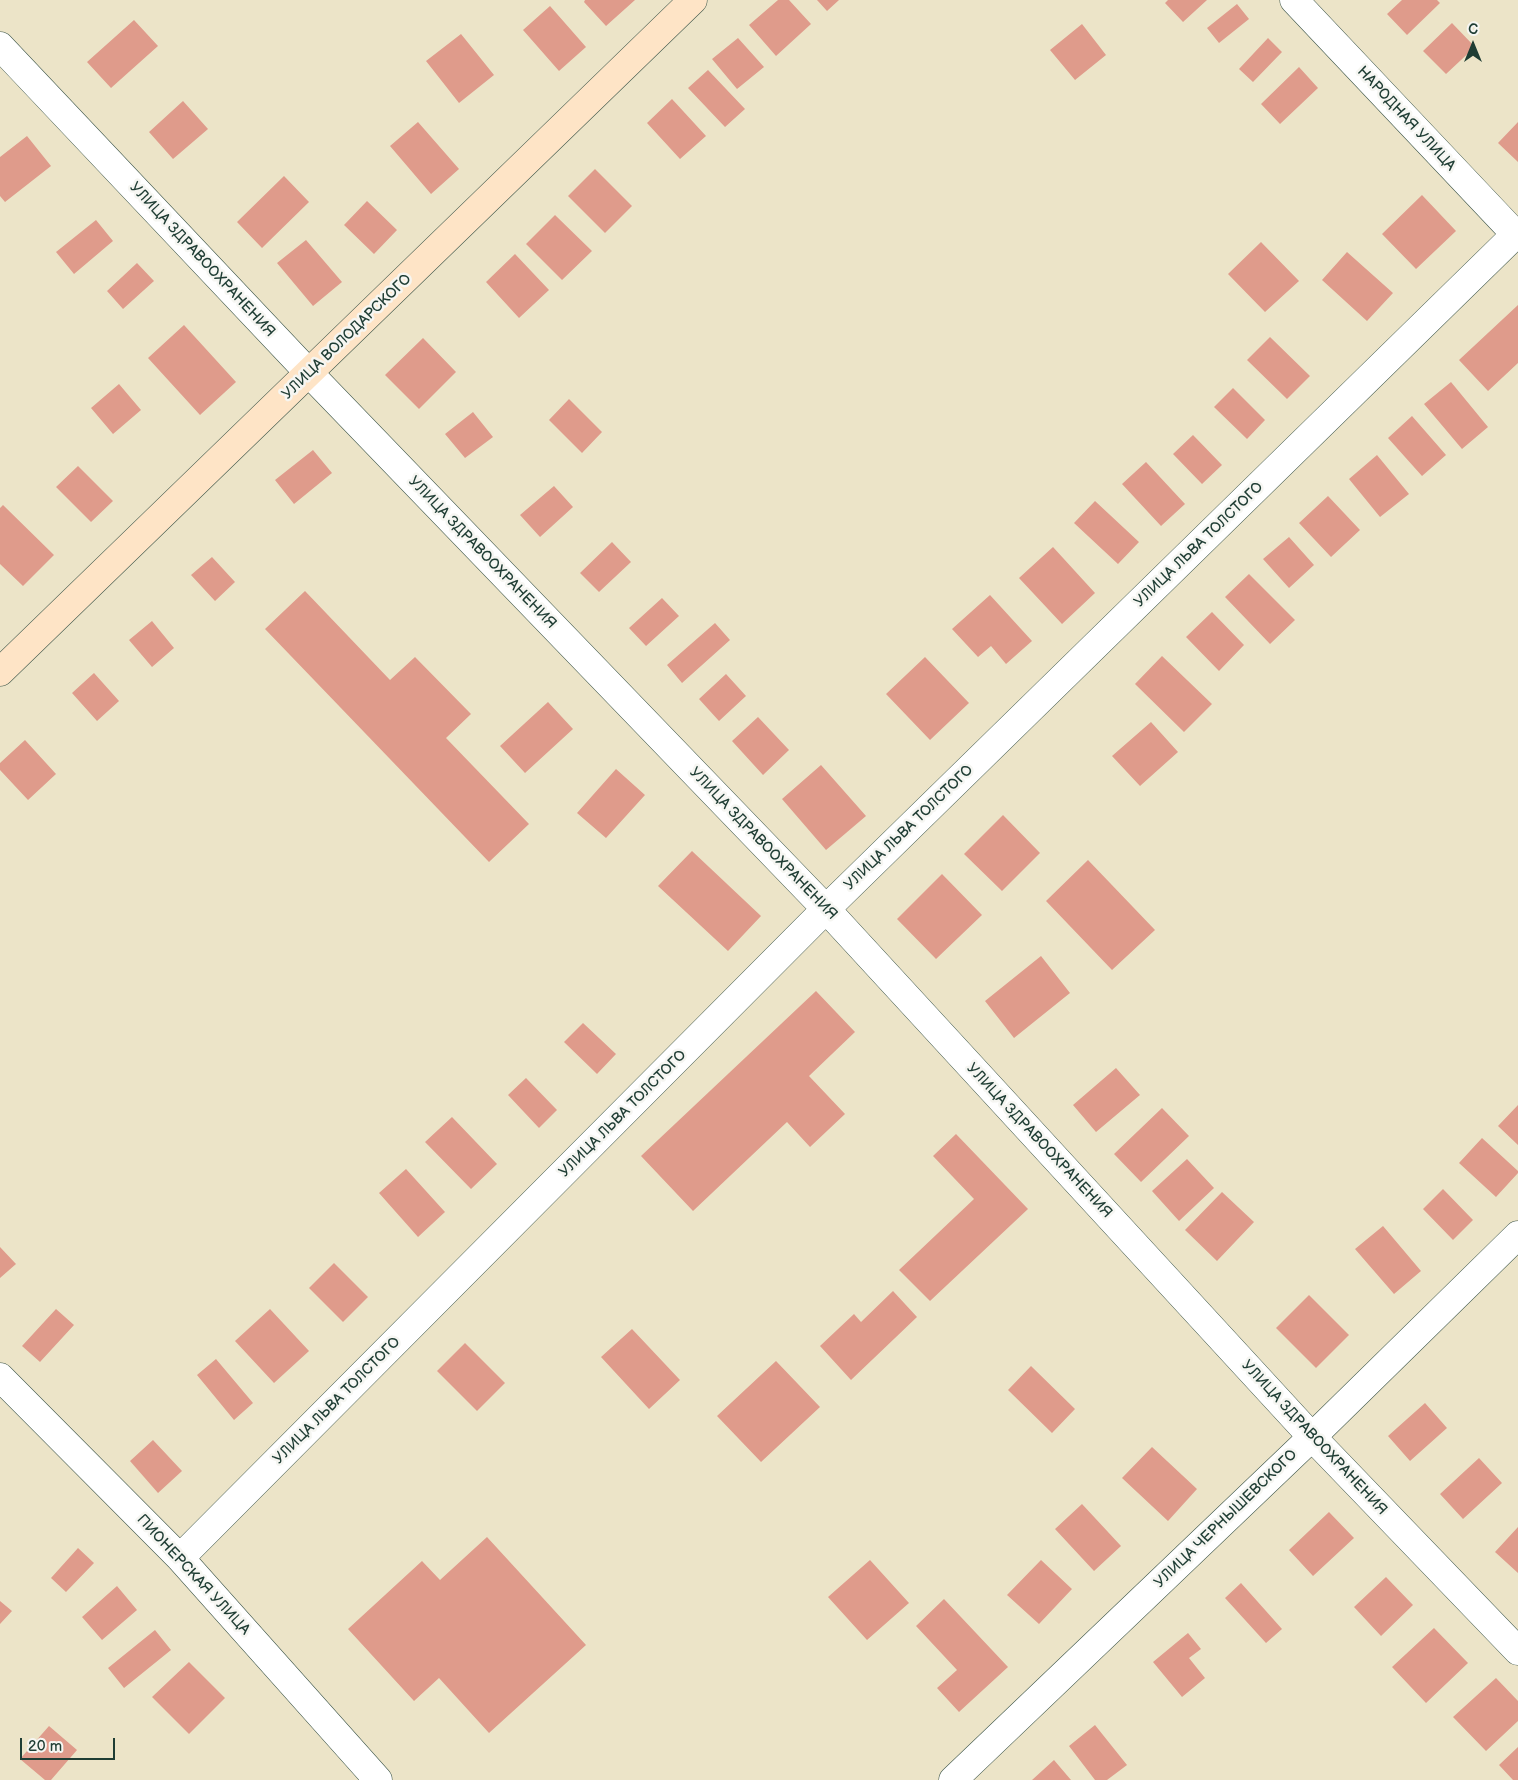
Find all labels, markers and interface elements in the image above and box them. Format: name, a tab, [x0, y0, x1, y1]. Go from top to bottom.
north arrow	[1448, 20, 1498, 70]
text: С	[1468, 21, 1478, 38]
street label: НАРОДНАЯ УЛИЦА	[1353, 63, 1459, 175]
street label: УЛИЦА ЗДРАВООХРАНЕНИЯ	[125, 179, 279, 341]
street label: УЛИЦА ВОЛОДАРСКОГО	[279, 271, 415, 403]
street label: УЛИЦА ЗДРАВООХРАНЕНИЯ	[404, 473, 560, 633]
street label: УЛИЦА ЛЬВА ТОЛСТОГО	[1131, 479, 1267, 611]
street label: УЛИЦА ЛЬВА ТОЛСТОГО	[841, 762, 977, 894]
street label: УЛИЦА ЗДРАВООХРАНЕНИЯ	[685, 764, 841, 924]
street label: УЛИЦА ЛЬВА ТОЛСТОГО	[556, 1047, 690, 1181]
street label: УЛИЦА ЗДРАВООХРАНЕНИЯ	[962, 1060, 1116, 1222]
street label: УЛИЦА ЛЬВА ТОЛСТОГО	[270, 1334, 404, 1468]
street label: УЛИЦА ЗДРАВООХРАНЕНИЯ	[1237, 1357, 1391, 1519]
street label: УЛИЦА ЧЕРНЫШЕВСКОГО	[1151, 1446, 1301, 1592]
street label: ПИОНЕРСКАЯ УЛИЦА	[133, 1511, 253, 1639]
scale bar	[22, 1728, 118, 1760]
text: 20 m	[28, 1737, 62, 1756]

